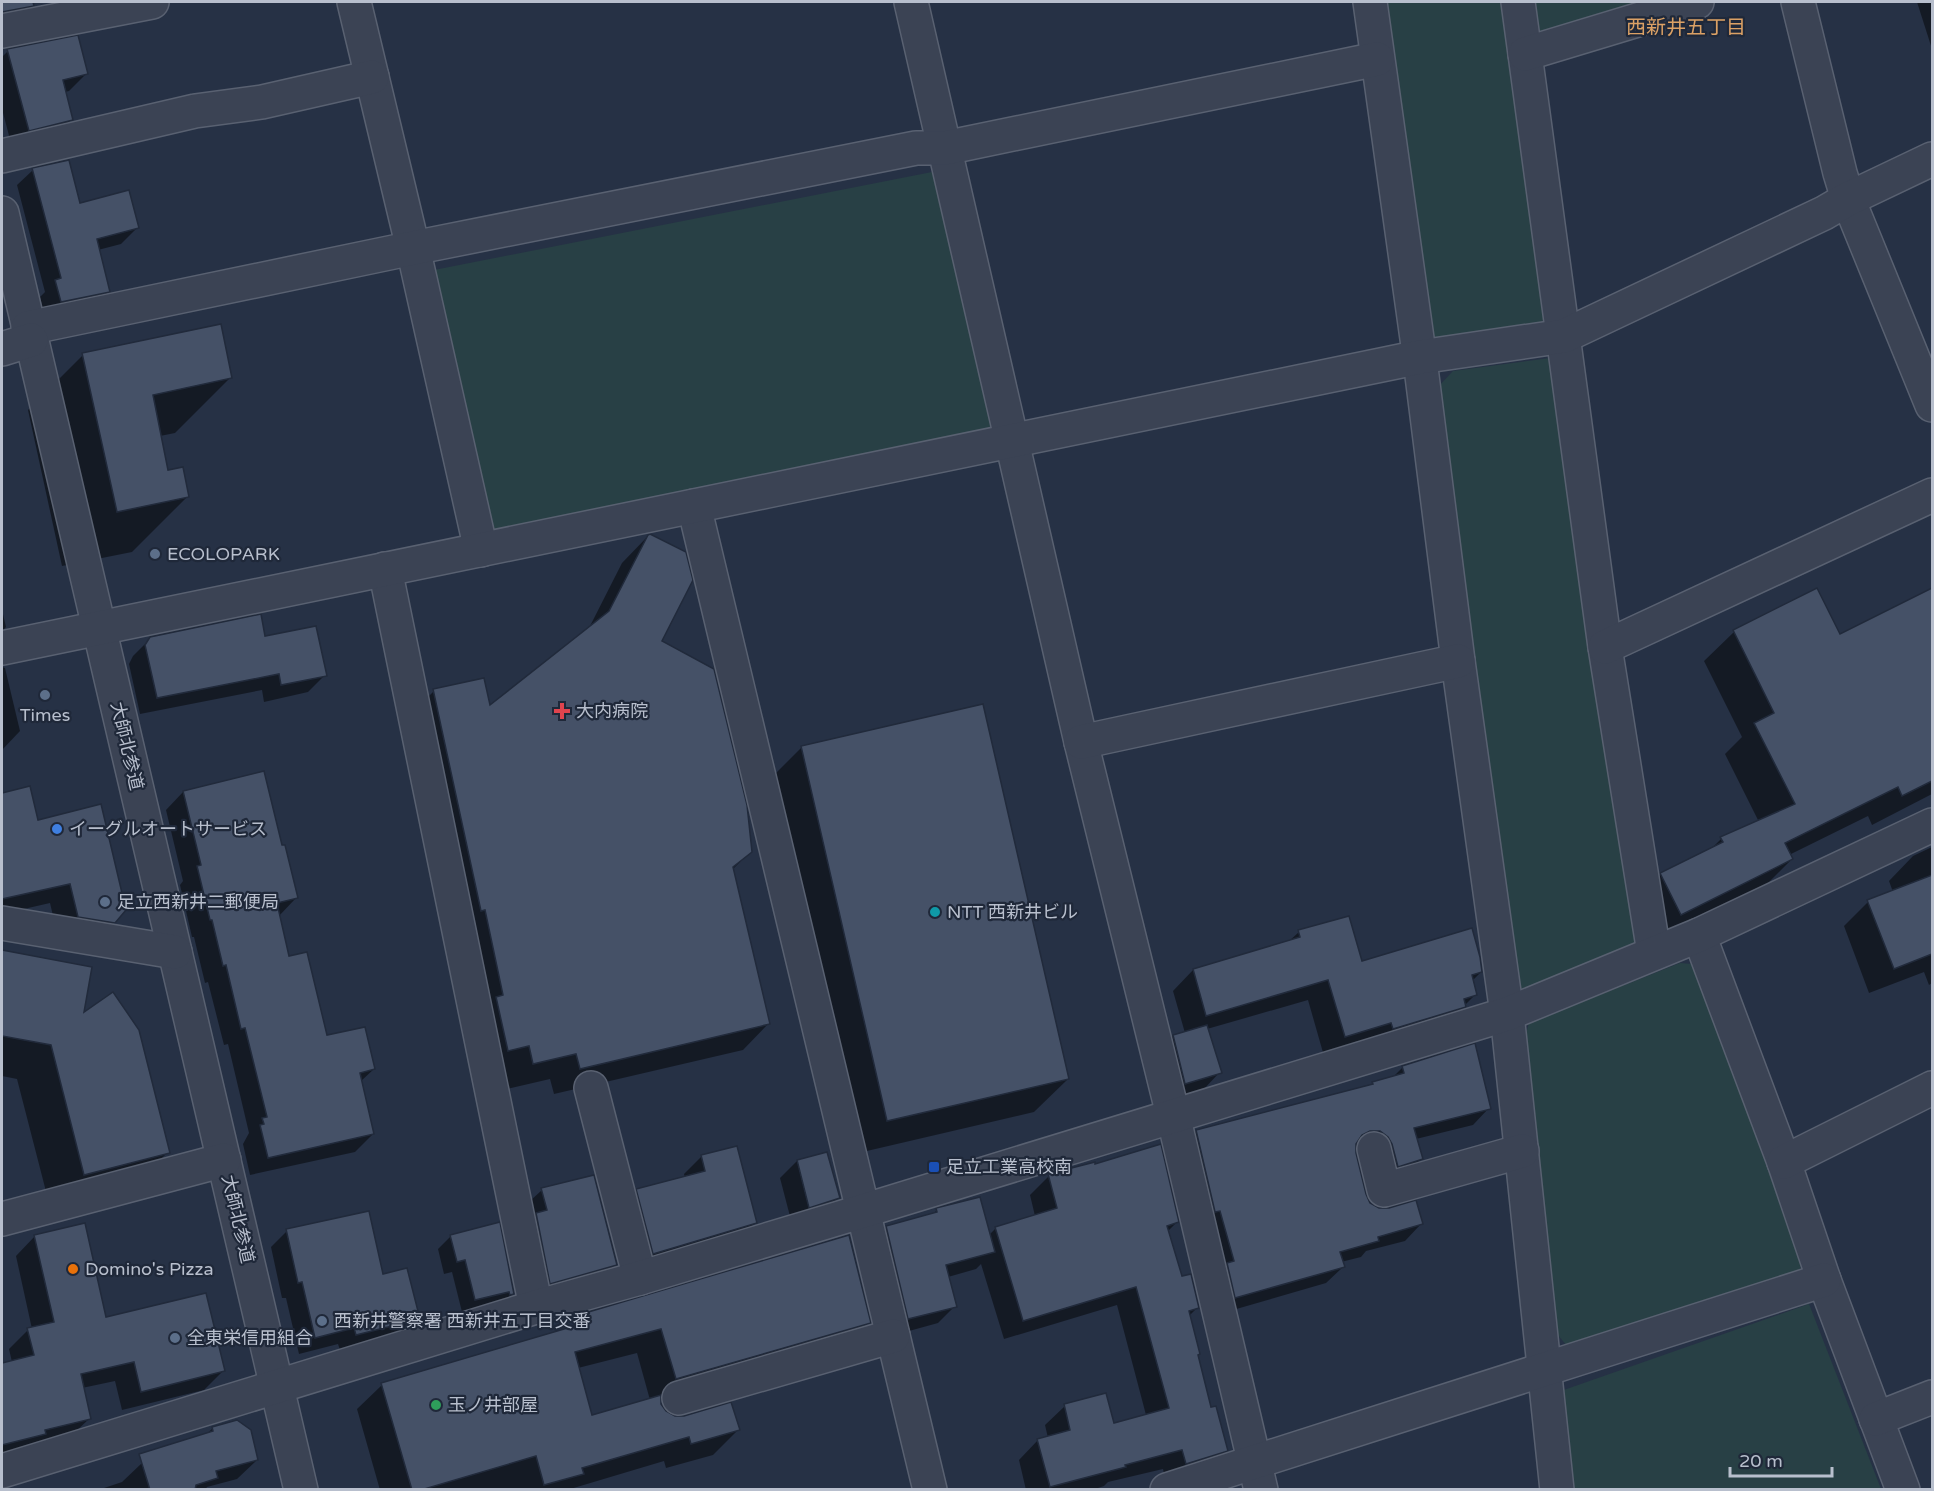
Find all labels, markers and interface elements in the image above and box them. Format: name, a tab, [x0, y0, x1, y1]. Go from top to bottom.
district label: 西新井五丁目	[1626, 16, 1746, 40]
place label: ECOLOPARK	[167, 543, 280, 565]
marker: ECOLOPARK	[148, 547, 162, 561]
marker: Times	[38, 688, 52, 702]
street label: 大師北参道	[106, 700, 148, 792]
place label: 大内病院	[576, 700, 648, 722]
marker: 大内病院	[553, 702, 571, 720]
place label: Times	[20, 704, 70, 726]
place label: イーグルオートサービス	[69, 818, 267, 840]
marker: イーグルオートサービス	[50, 822, 64, 836]
place label: 足立西新井二郵便局	[117, 891, 279, 913]
marker: 足立西新井二郵便局	[98, 895, 112, 909]
place label: NTT 西新井ビル	[947, 901, 1078, 923]
marker: NTT 西新井ビル	[928, 905, 942, 919]
place label: 足立工業高校南	[946, 1156, 1072, 1178]
marker: 足立工業高校南	[927, 1160, 941, 1174]
street label: 大師北参道	[217, 1173, 259, 1265]
place label: Domino's Pizza	[85, 1258, 214, 1280]
marker: Domino's Pizza	[66, 1262, 80, 1276]
place label: 西新井警察署 西新井五丁目交番	[334, 1310, 591, 1332]
marker: 西新井警察署 西新井五丁目交番	[315, 1314, 329, 1328]
place label: 全東栄信用組合	[187, 1327, 313, 1349]
marker: 全東栄信用組合	[168, 1331, 182, 1345]
place label: 玉ノ井部屋	[448, 1394, 538, 1416]
marker: 玉ノ井部屋	[429, 1398, 443, 1412]
scale bar	[1730, 1440, 1832, 1478]
text: 20 m	[1739, 1450, 1783, 1472]

